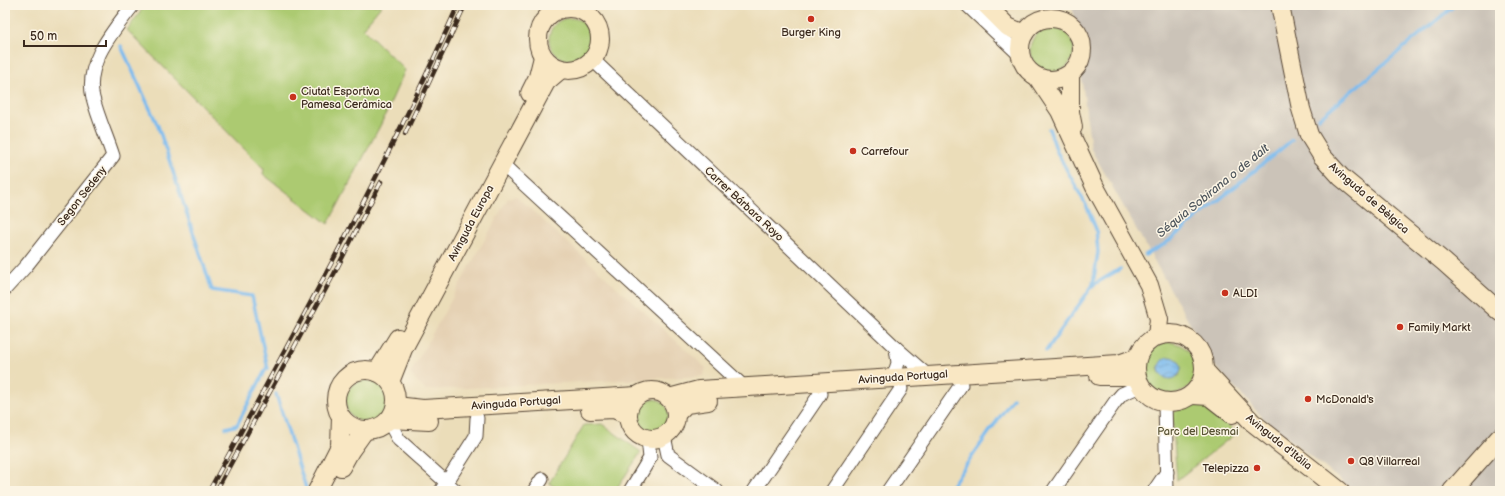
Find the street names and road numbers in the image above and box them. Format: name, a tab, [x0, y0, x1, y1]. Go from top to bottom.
street label: Avinguda de Bèlgica	[1326, 160, 1412, 236]
street label: Segon Sedeny	[55, 164, 109, 228]
street label: Carrer Bárbara Royo	[702, 164, 786, 244]
street label: Avinguda Europa	[446, 183, 496, 263]
street label: Avinguda Portugal	[858, 367, 948, 387]
street label: Avinguda Portugal	[471, 393, 561, 413]
street label: Avinguda d'Itàlia	[1243, 411, 1315, 473]

